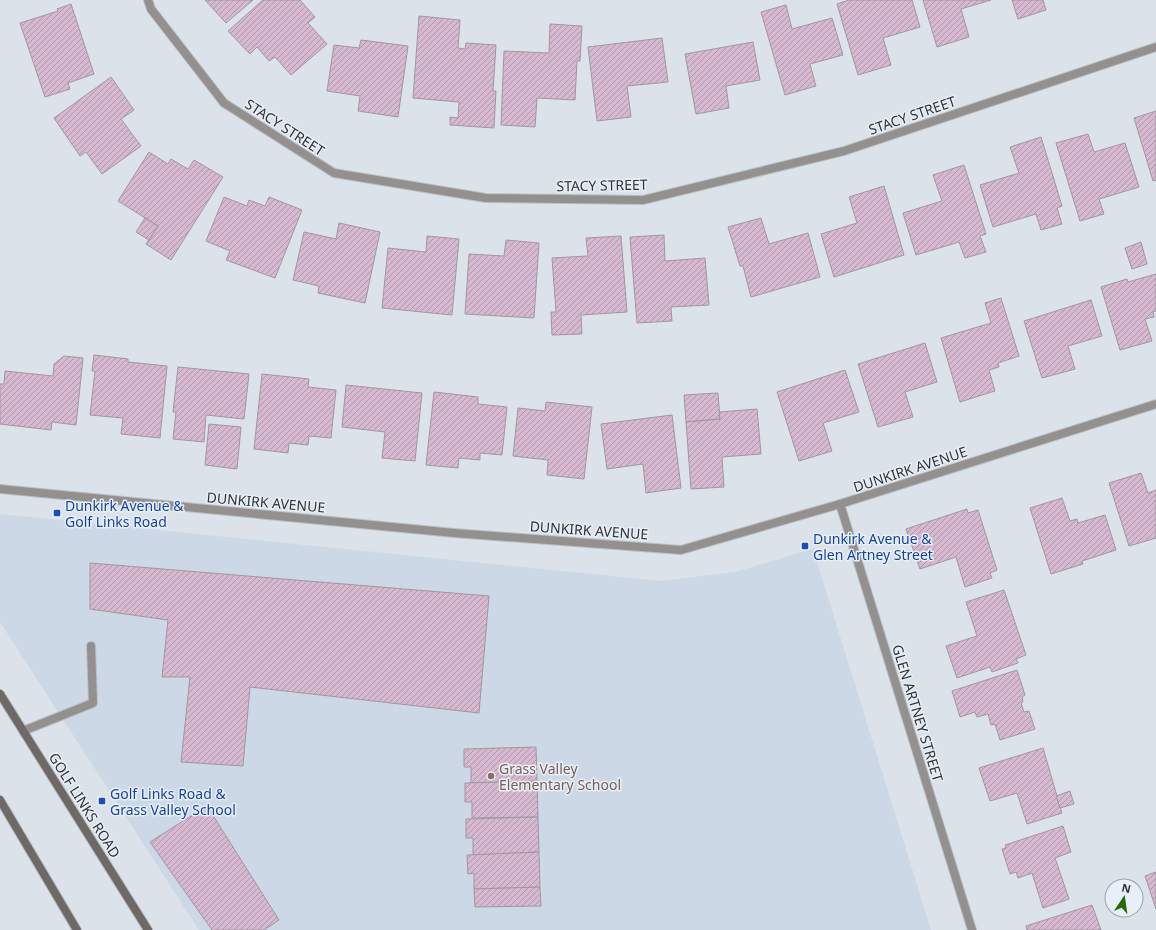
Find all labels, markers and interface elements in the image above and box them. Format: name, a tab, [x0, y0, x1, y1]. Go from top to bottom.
street label: STACY STREET	[866, 91, 958, 139]
street label: STACY STREET	[242, 94, 329, 160]
street label: STACY STREET	[556, 175, 648, 195]
street label: DUNKIRK AVENUE	[851, 442, 969, 496]
street label: DUNKIRK AVENUE	[206, 487, 326, 517]
place label: Dunkirk Avenue & Golf Links Road	[65, 496, 184, 531]
marker: Dunkirk Avenue & Golf Links Road	[52, 508, 62, 518]
street label: DUNKIRK AVENUE	[529, 516, 649, 544]
place label: Dunkirk Avenue & Glen Artney Street	[813, 529, 933, 564]
marker: Dunkirk Avenue & Glen Artney Street	[800, 541, 810, 551]
street label: GLEN ARTNEY STREET	[888, 642, 948, 784]
street label: GOLF LINKS ROAD	[45, 749, 125, 861]
place label: Grass Valley Elementary School	[499, 759, 621, 794]
marker: Grass Valley Elementary School	[486, 771, 496, 781]
place label: Golf Links Road & Grass Valley School	[110, 784, 236, 819]
marker: Golf Links Road & Grass Valley School	[97, 796, 107, 806]
north arrow	[1104, 878, 1144, 918]
text: N	[1120, 879, 1132, 896]

